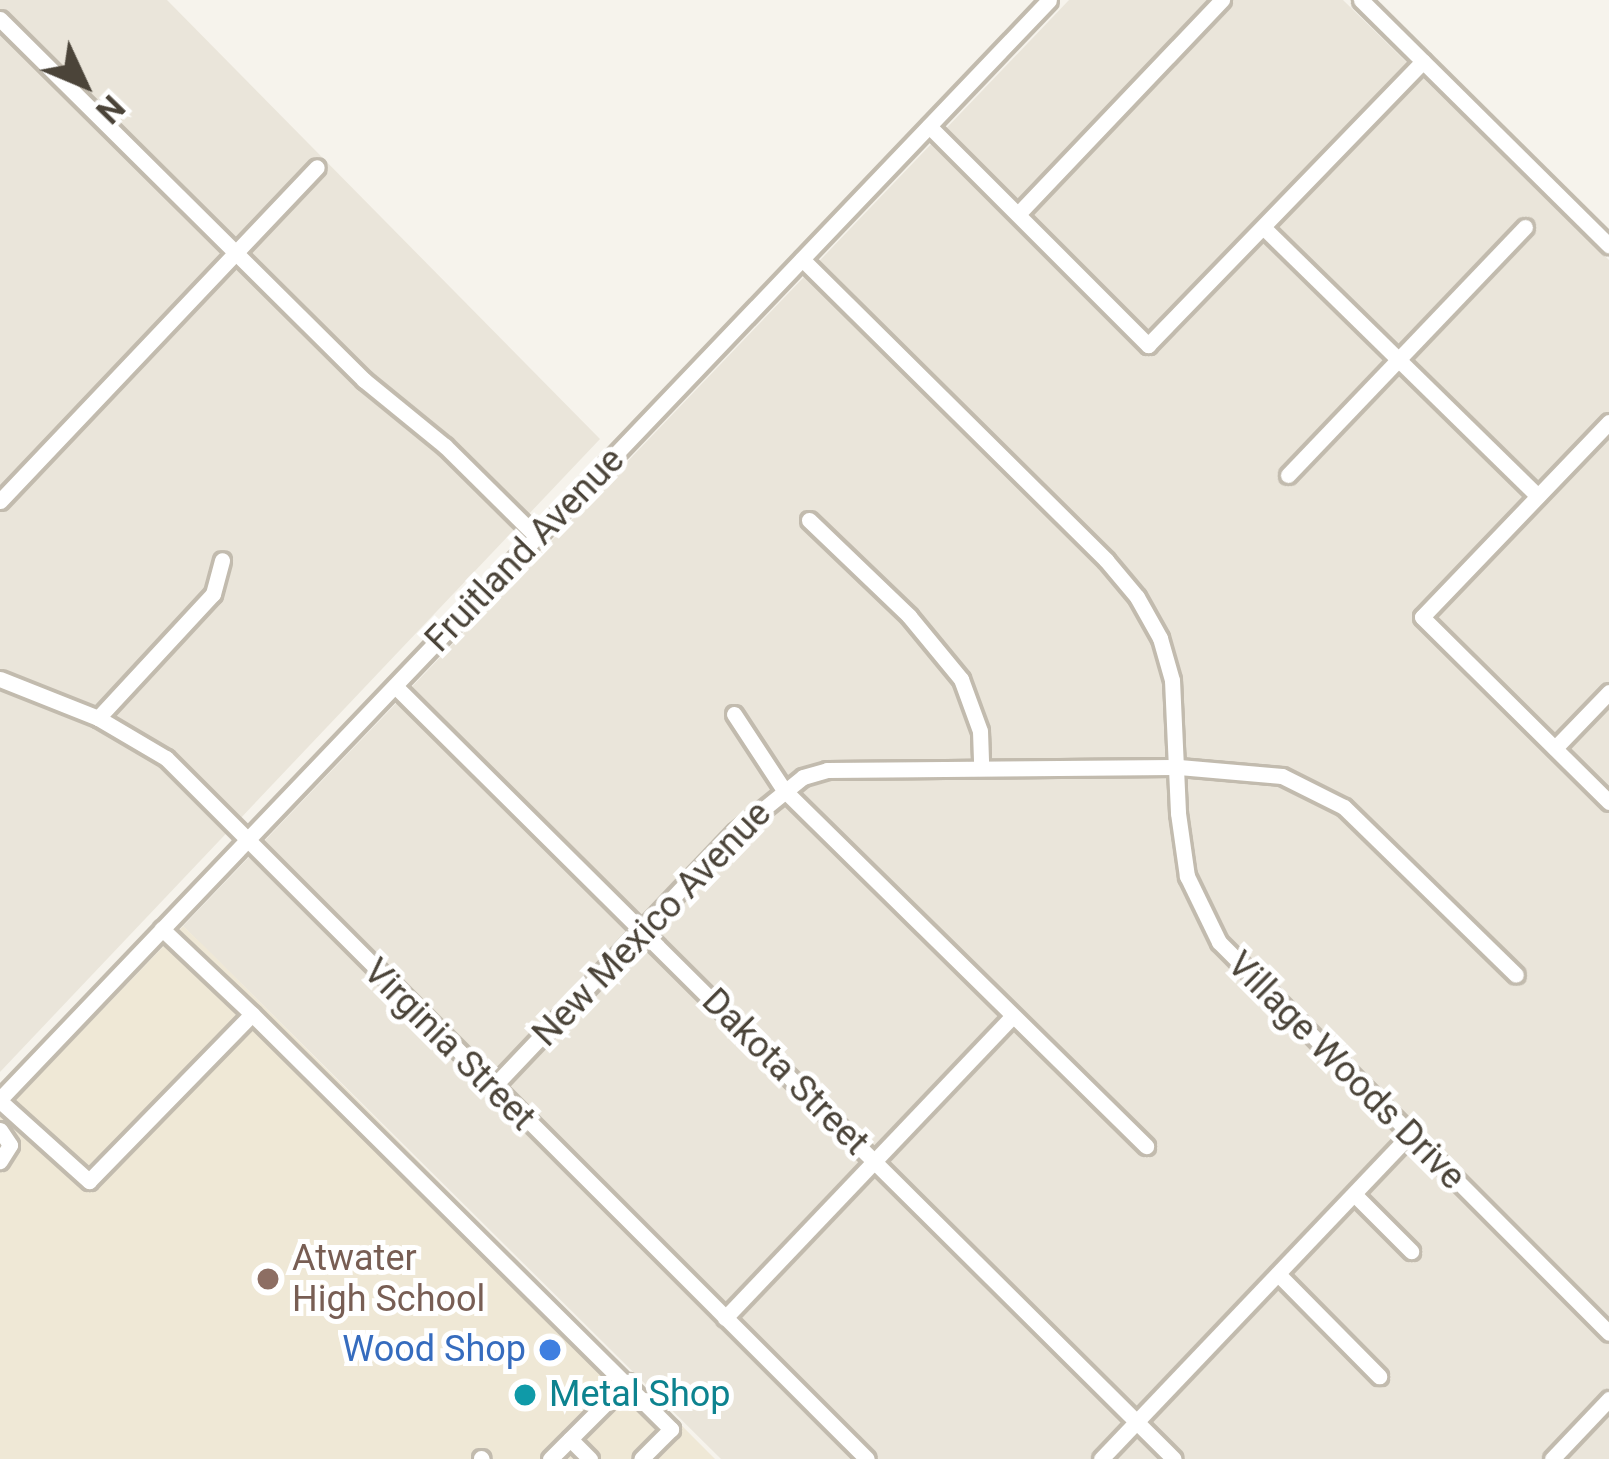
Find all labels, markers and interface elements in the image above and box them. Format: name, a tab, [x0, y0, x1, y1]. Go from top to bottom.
north arrow	[24, 24, 144, 144]
text: N	[88, 87, 132, 131]
street label: Fruitland Avenue	[417, 439, 633, 661]
street label: New Mexico Avenue	[524, 792, 780, 1056]
street label: Village Woods Drive	[1218, 943, 1474, 1199]
street label: Virginia Street	[354, 950, 544, 1140]
street label: Dakota Street	[693, 980, 877, 1164]
place label: Atwater High School	[292, 1236, 485, 1321]
marker: Atwater High School	[255, 1266, 281, 1292]
place label: Wood Shop	[342, 1328, 526, 1372]
marker: Wood Shop	[537, 1337, 563, 1363]
place label: Metal Shop	[549, 1373, 731, 1417]
marker: Metal Shop	[512, 1382, 538, 1408]

